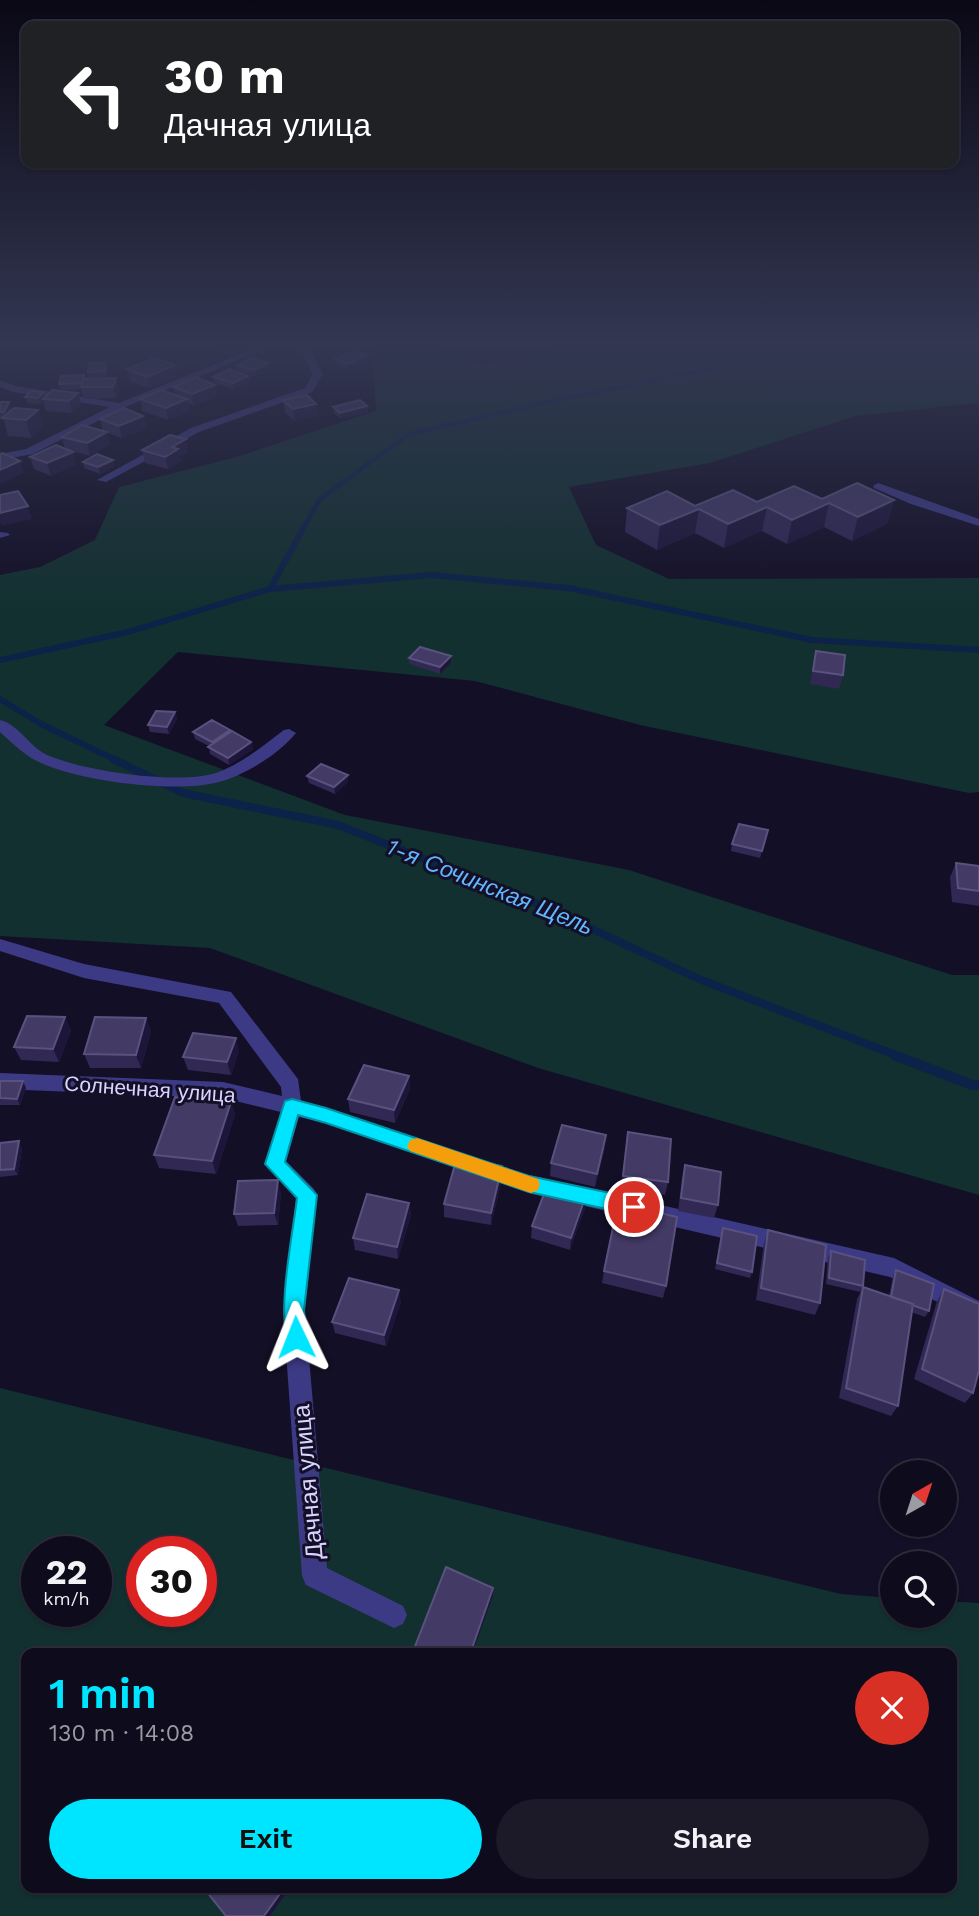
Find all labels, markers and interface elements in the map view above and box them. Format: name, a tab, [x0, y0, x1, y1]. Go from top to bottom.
text: 30 m	[164, 47, 285, 105]
icon: left	[49, 49, 140, 140]
text: Дачная улица	[164, 106, 371, 144]
water label: 1-я Сочинская Щель	[383, 833, 597, 941]
street label: Солнечная улица	[63, 1071, 237, 1107]
pin	[604, 1177, 664, 1237]
icon: arrive	[615, 1188, 653, 1226]
position arrow	[259, 1300, 333, 1374]
street label: Дачная улица	[287, 1403, 329, 1561]
north arrow	[880, 1460, 957, 1536]
map controls	[880, 1460, 957, 1628]
speed limit sign: 30	[126, 1536, 217, 1627]
text: 22	[46, 1551, 87, 1593]
button: search	[880, 1551, 957, 1628]
text: km/h	[43, 1588, 90, 1609]
text: 1 min	[49, 1669, 157, 1718]
button: close	[855, 1671, 929, 1745]
text: 130 m · 14:08	[49, 1720, 194, 1747]
button: Exit	[49, 1799, 482, 1879]
button: Share	[496, 1799, 929, 1879]

